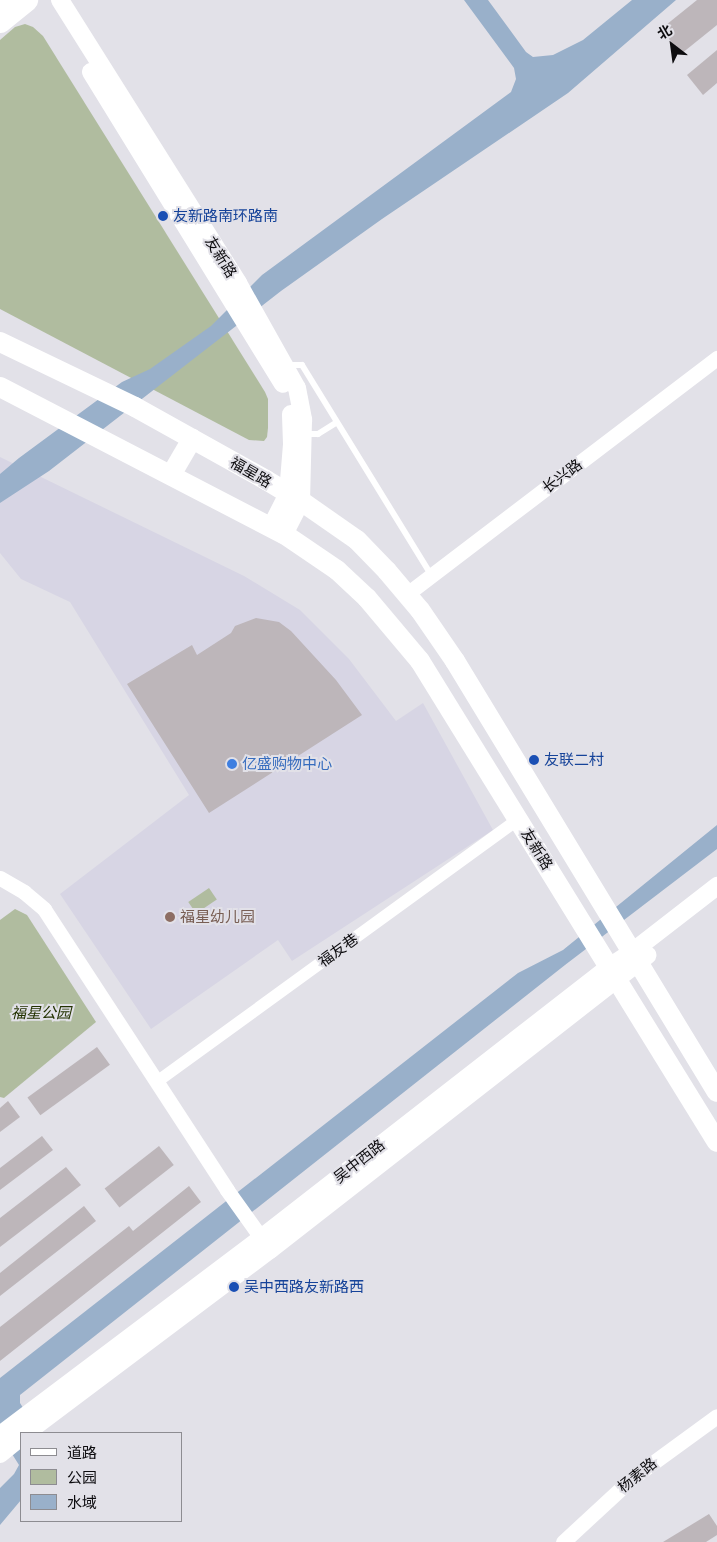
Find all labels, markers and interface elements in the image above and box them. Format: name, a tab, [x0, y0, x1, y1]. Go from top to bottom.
north arrow	[647, 20, 697, 70]
text: 北	[654, 21, 675, 43]
place label: 友新路南环路南	[173, 207, 278, 225]
marker: 友新路南环路南	[157, 210, 169, 222]
street label: 友新路	[201, 233, 241, 281]
street label: 福星路	[227, 453, 275, 491]
street label: 长兴路	[539, 455, 585, 497]
place label: 友联二村	[544, 751, 604, 769]
marker: 友联二村	[528, 754, 540, 766]
place label: 亿盛购物中心	[242, 755, 332, 773]
marker: 亿盛购物中心	[226, 758, 238, 770]
street label: 友新路	[517, 825, 557, 873]
place label: 福星幼儿园	[180, 908, 255, 926]
marker: 福星幼儿园	[164, 911, 176, 923]
street label: 福友巷	[315, 929, 361, 971]
park label: 福星公园	[11, 1004, 71, 1022]
street label: 吴中西路	[330, 1135, 388, 1187]
place label: 吴中西路友新路西	[244, 1278, 364, 1296]
marker: 吴中西路友新路西	[228, 1281, 240, 1293]
legend	[20, 1432, 182, 1522]
text: 道路	[67, 1443, 97, 1462]
street label: 杨素路	[614, 1454, 660, 1496]
text: 公园	[67, 1468, 97, 1487]
text: 水域	[67, 1493, 97, 1512]

